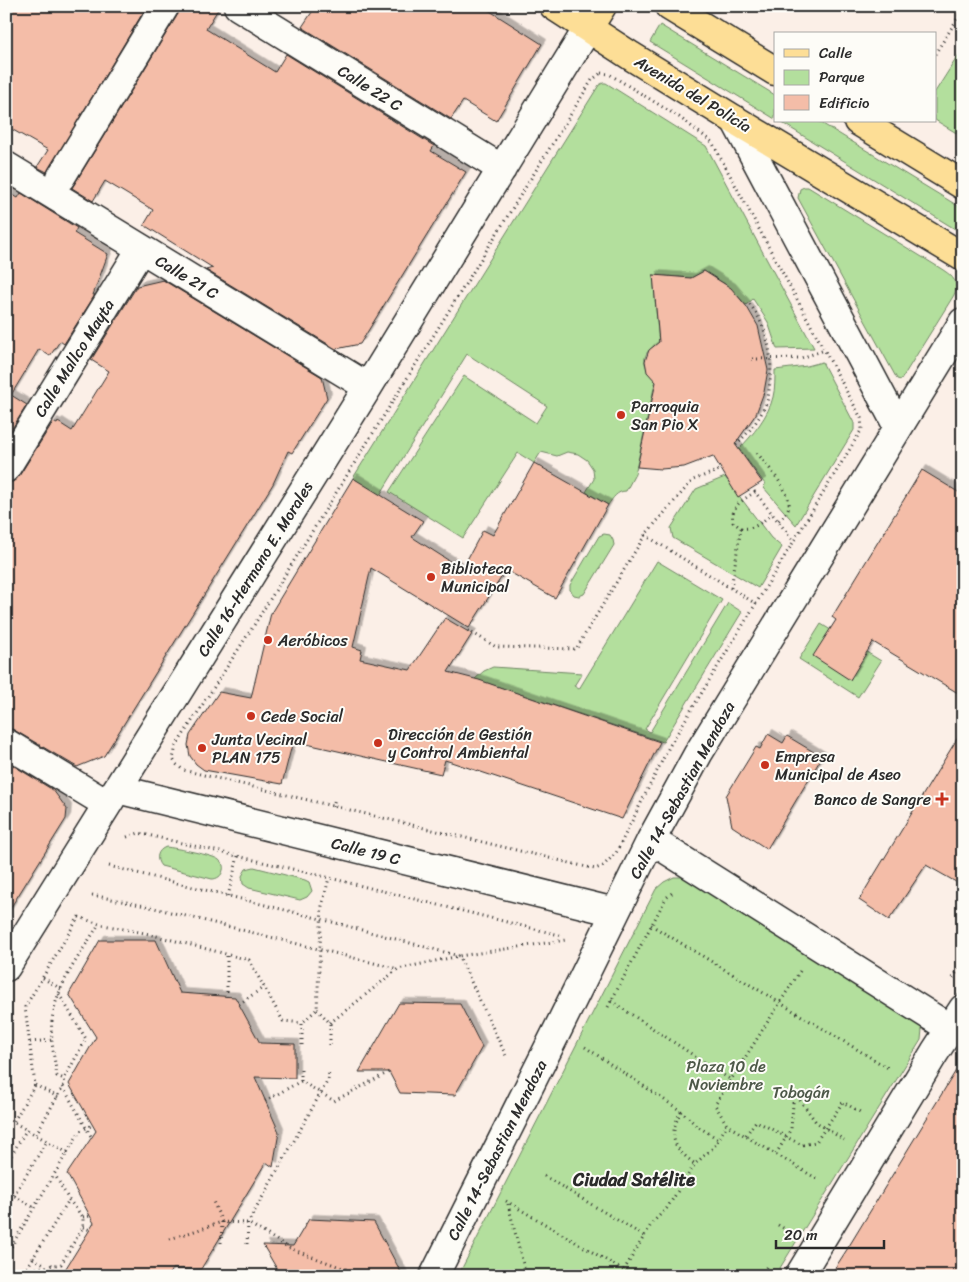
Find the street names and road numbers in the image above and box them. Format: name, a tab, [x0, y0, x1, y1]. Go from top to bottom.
street label: Avenida del Policía	[628, 47, 757, 141]
street label: Calle 22 C	[332, 57, 408, 119]
street label: Calle 21 C	[150, 247, 224, 307]
street label: Calle Mallco Mayta	[26, 293, 122, 423]
street label: Calle 16-Hermano E. Morales	[189, 475, 321, 663]
street label: Calle 14-Sebastian Mendoza	[621, 696, 743, 884]
street label: Calle 19 C	[328, 828, 404, 874]
street label: Calle 14-Sebastian Mendoza	[439, 1055, 555, 1245]

